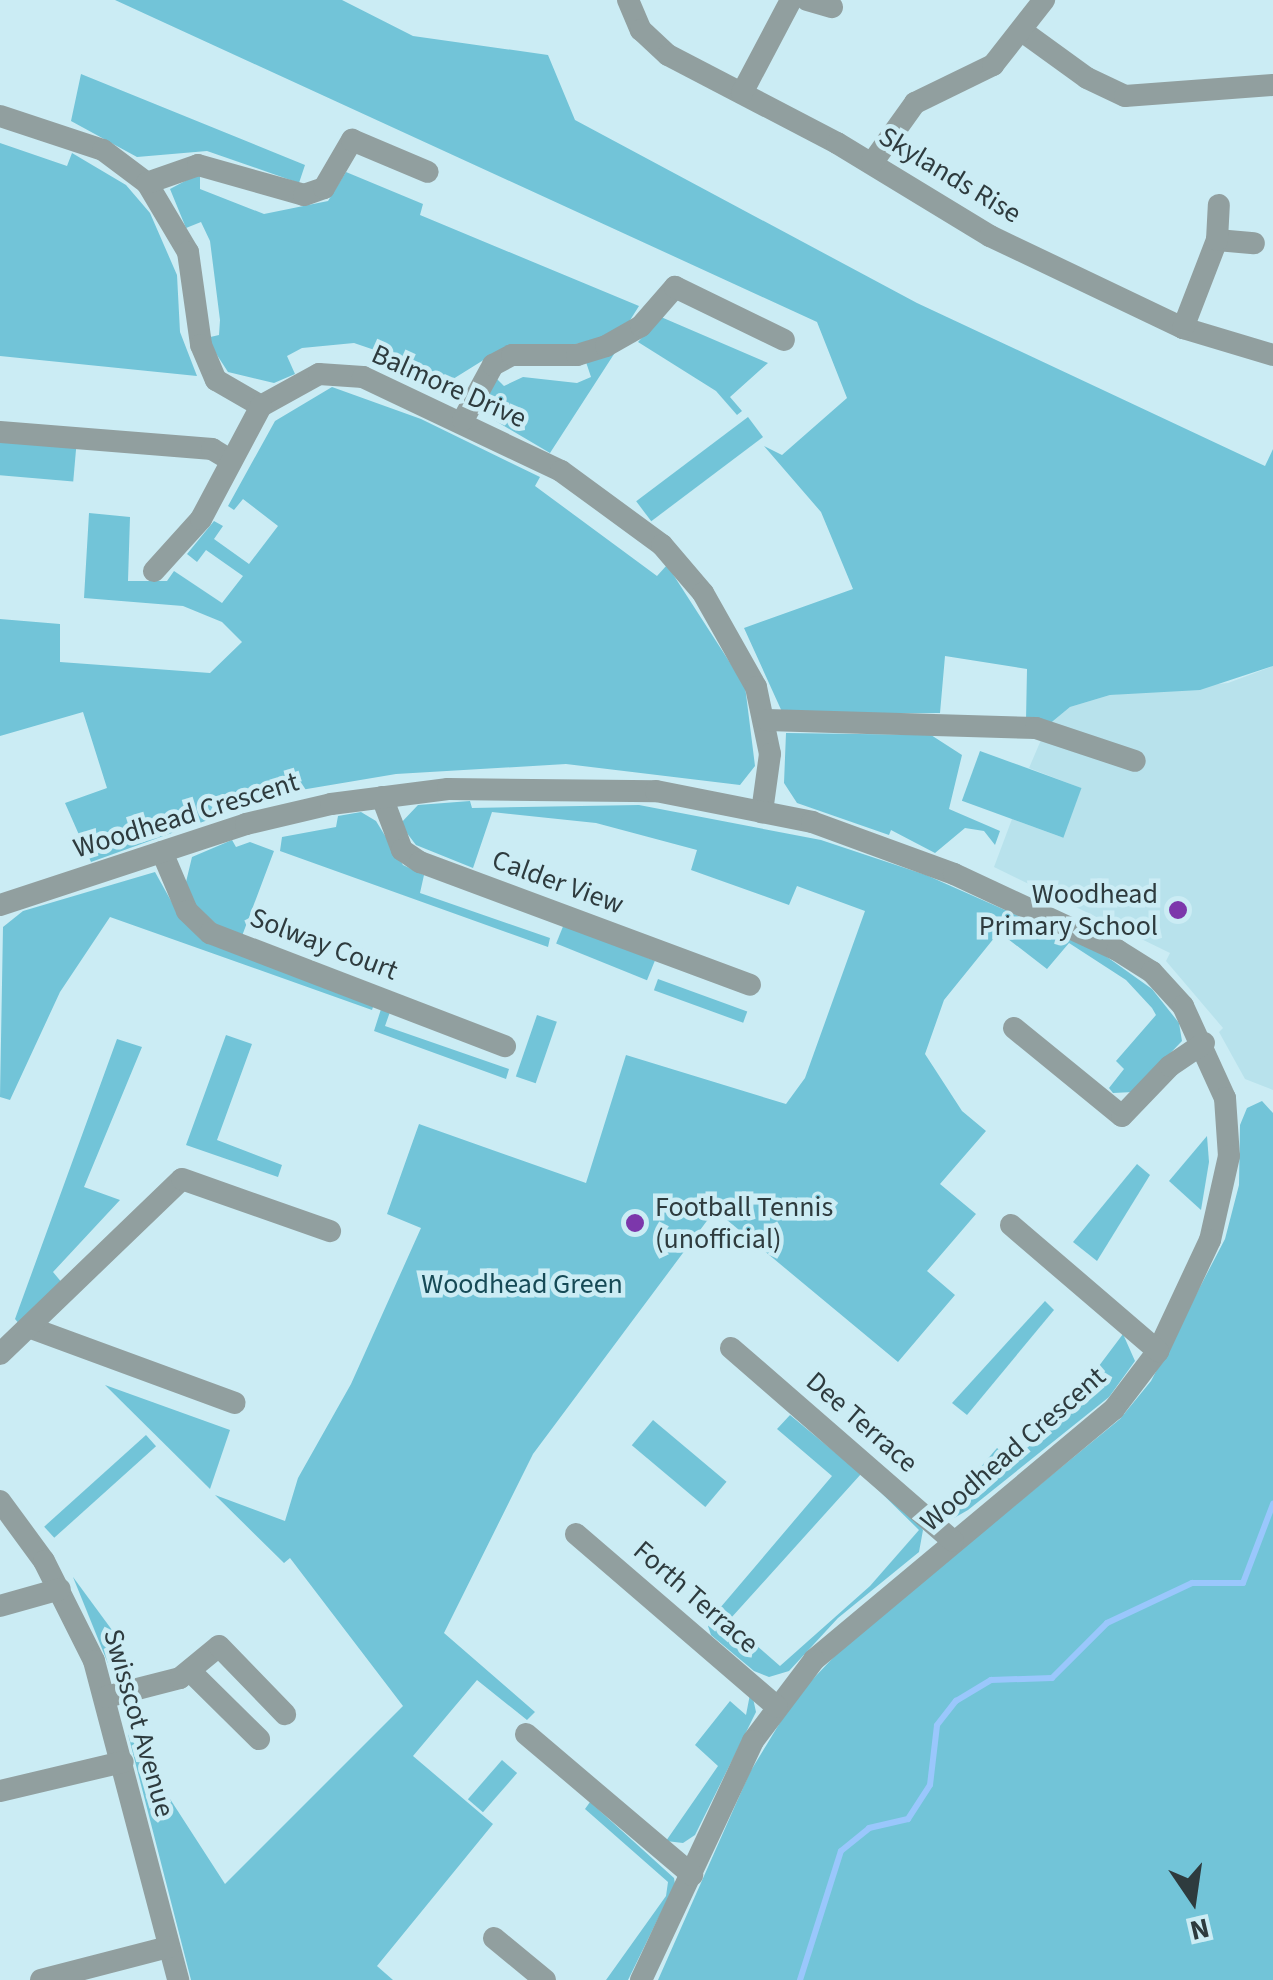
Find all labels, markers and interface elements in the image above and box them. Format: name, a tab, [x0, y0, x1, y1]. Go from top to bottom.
street label: Skylands Rise	[873, 119, 1027, 231]
street label: Balmore Drive	[366, 337, 532, 435]
street label: Woodhead Crescent	[69, 765, 303, 865]
street label: Calder View	[488, 843, 628, 921]
place label: Woodhead Primary School	[979, 877, 1158, 943]
marker: Woodhead Primary School	[1167, 899, 1189, 921]
street label: Solway Court	[245, 900, 403, 988]
place label: Football Tennis (unofficial)	[655, 1190, 833, 1256]
marker: Football Tennis (unofficial)	[624, 1212, 646, 1234]
park label: Woodhead Green	[421, 1267, 623, 1301]
street label: Woodhead Crescent	[914, 1360, 1112, 1538]
street label: Dee Terrace	[799, 1365, 925, 1479]
street label: Forth Terrace	[627, 1534, 765, 1660]
street label: Swisscot Avenue	[96, 1625, 182, 1821]
north arrow	[1143, 1850, 1243, 1950]
text: N	[1186, 1908, 1213, 1951]

